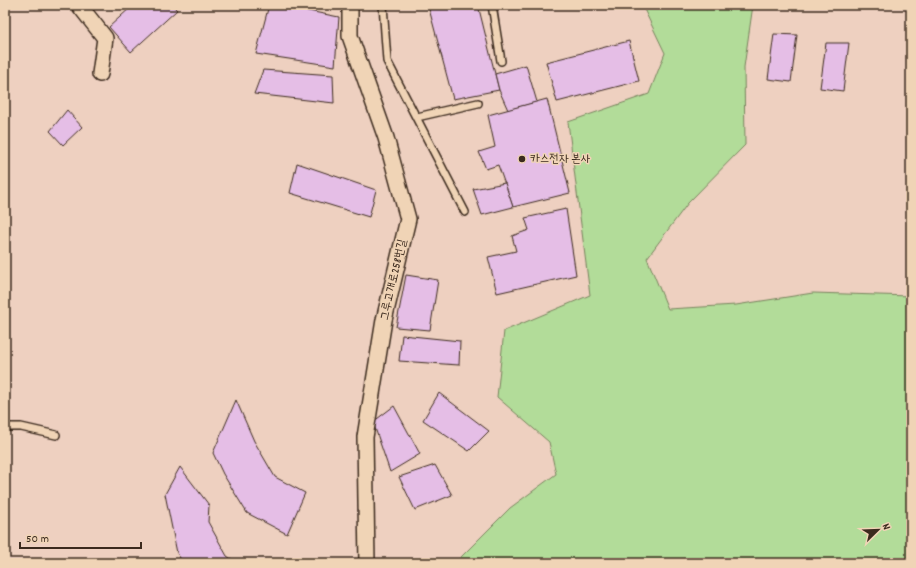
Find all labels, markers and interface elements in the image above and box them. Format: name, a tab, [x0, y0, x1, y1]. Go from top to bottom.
place label: 카스전자 본사	[530, 151, 591, 168]
marker: 카스전자 본사	[517, 154, 527, 164]
street label: 그루고개로258번길	[376, 237, 412, 322]
north arrow	[858, 510, 898, 550]
text: N	[877, 521, 894, 533]
scale bar	[20, 524, 141, 550]
text: 50 m	[26, 531, 49, 548]

